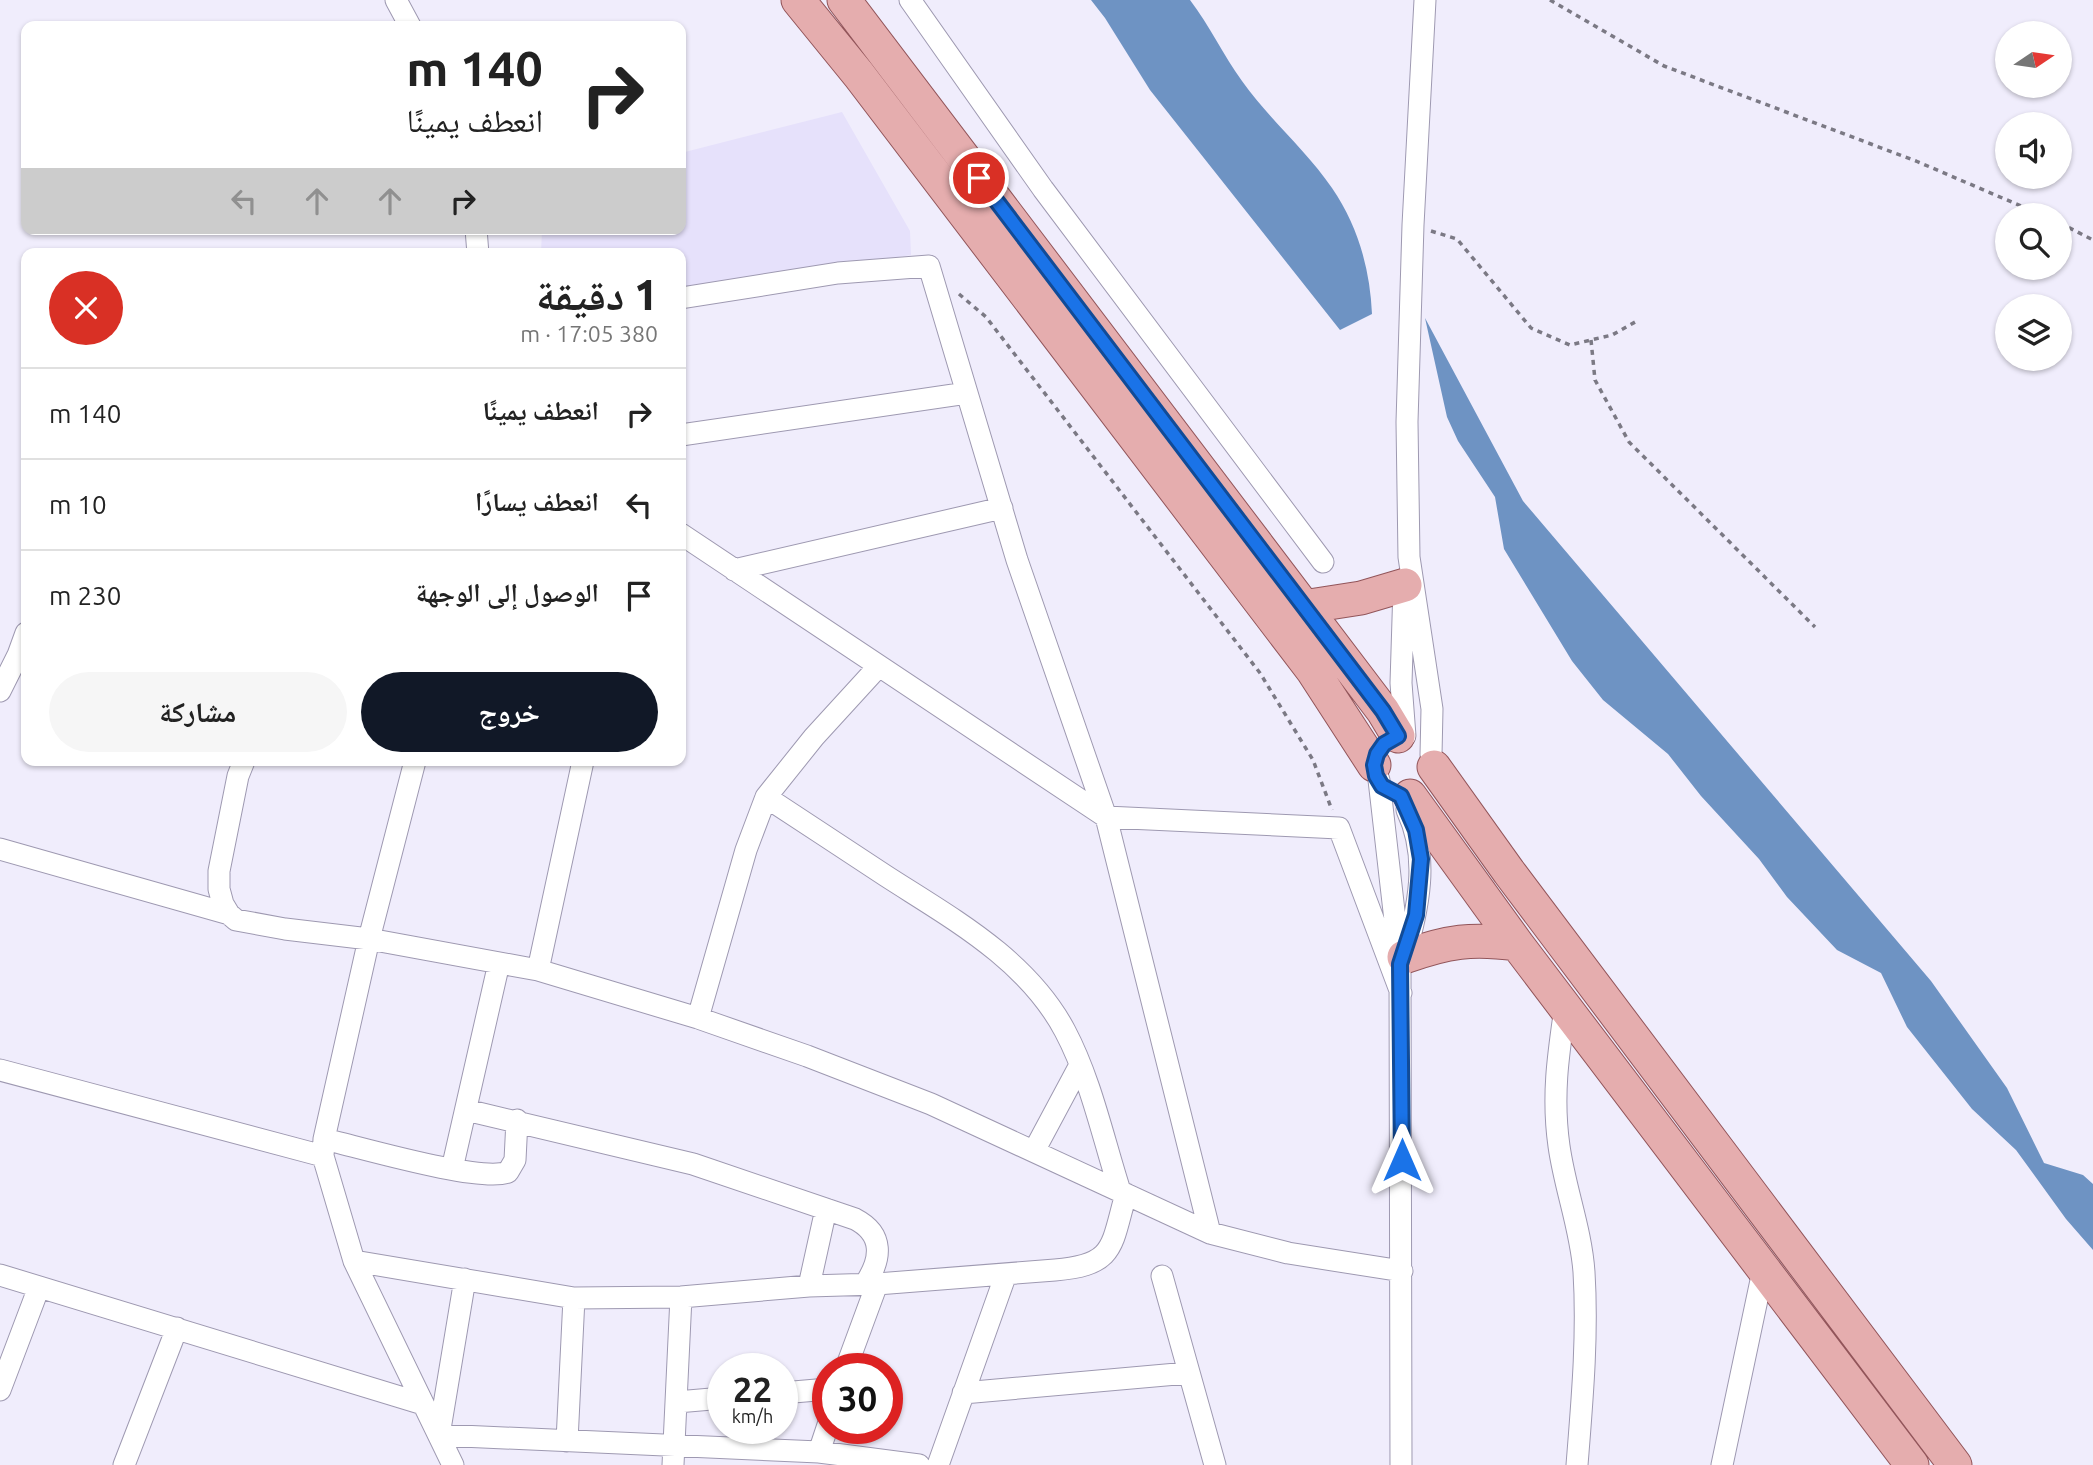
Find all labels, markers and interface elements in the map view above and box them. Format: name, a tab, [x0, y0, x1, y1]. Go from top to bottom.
north arrow	[1995, 21, 2072, 98]
map controls	[1995, 21, 2072, 371]
text: 140 m	[406, 40, 543, 95]
icon: right	[567, 49, 658, 140]
text: انعطف يمينًا	[407, 102, 543, 138]
button: sound	[1995, 112, 2072, 189]
pin	[949, 148, 1009, 208]
icon: arrive	[960, 159, 998, 197]
icon: left	[225, 182, 263, 220]
icon: ahead	[298, 182, 336, 220]
icon: ahead	[371, 182, 409, 220]
icon: right	[444, 182, 482, 220]
button: search	[1995, 203, 2072, 280]
button: close	[49, 271, 123, 345]
text: 1 دقيقة	[536, 271, 658, 318]
button: layers	[1995, 294, 2072, 371]
text: 380 m · 17:05	[520, 321, 658, 346]
icon: right	[620, 395, 658, 433]
text: انعطف يمينًا	[483, 396, 599, 425]
text: 140 m	[49, 399, 121, 428]
icon: left	[620, 486, 658, 524]
text: انعطف يسارًا	[475, 487, 599, 516]
text: 10 m	[49, 490, 107, 519]
icon: arrive	[620, 577, 658, 615]
text: الوصول إلى الوجهة	[416, 578, 599, 607]
text: 230 m	[49, 581, 121, 610]
button: مشاركة	[49, 672, 347, 752]
button: خروج	[361, 672, 658, 752]
position arrow	[1365, 1123, 1439, 1197]
speed limit sign: 30	[812, 1353, 903, 1444]
text: 22	[733, 1369, 772, 1409]
text: km/h	[732, 1406, 773, 1426]

